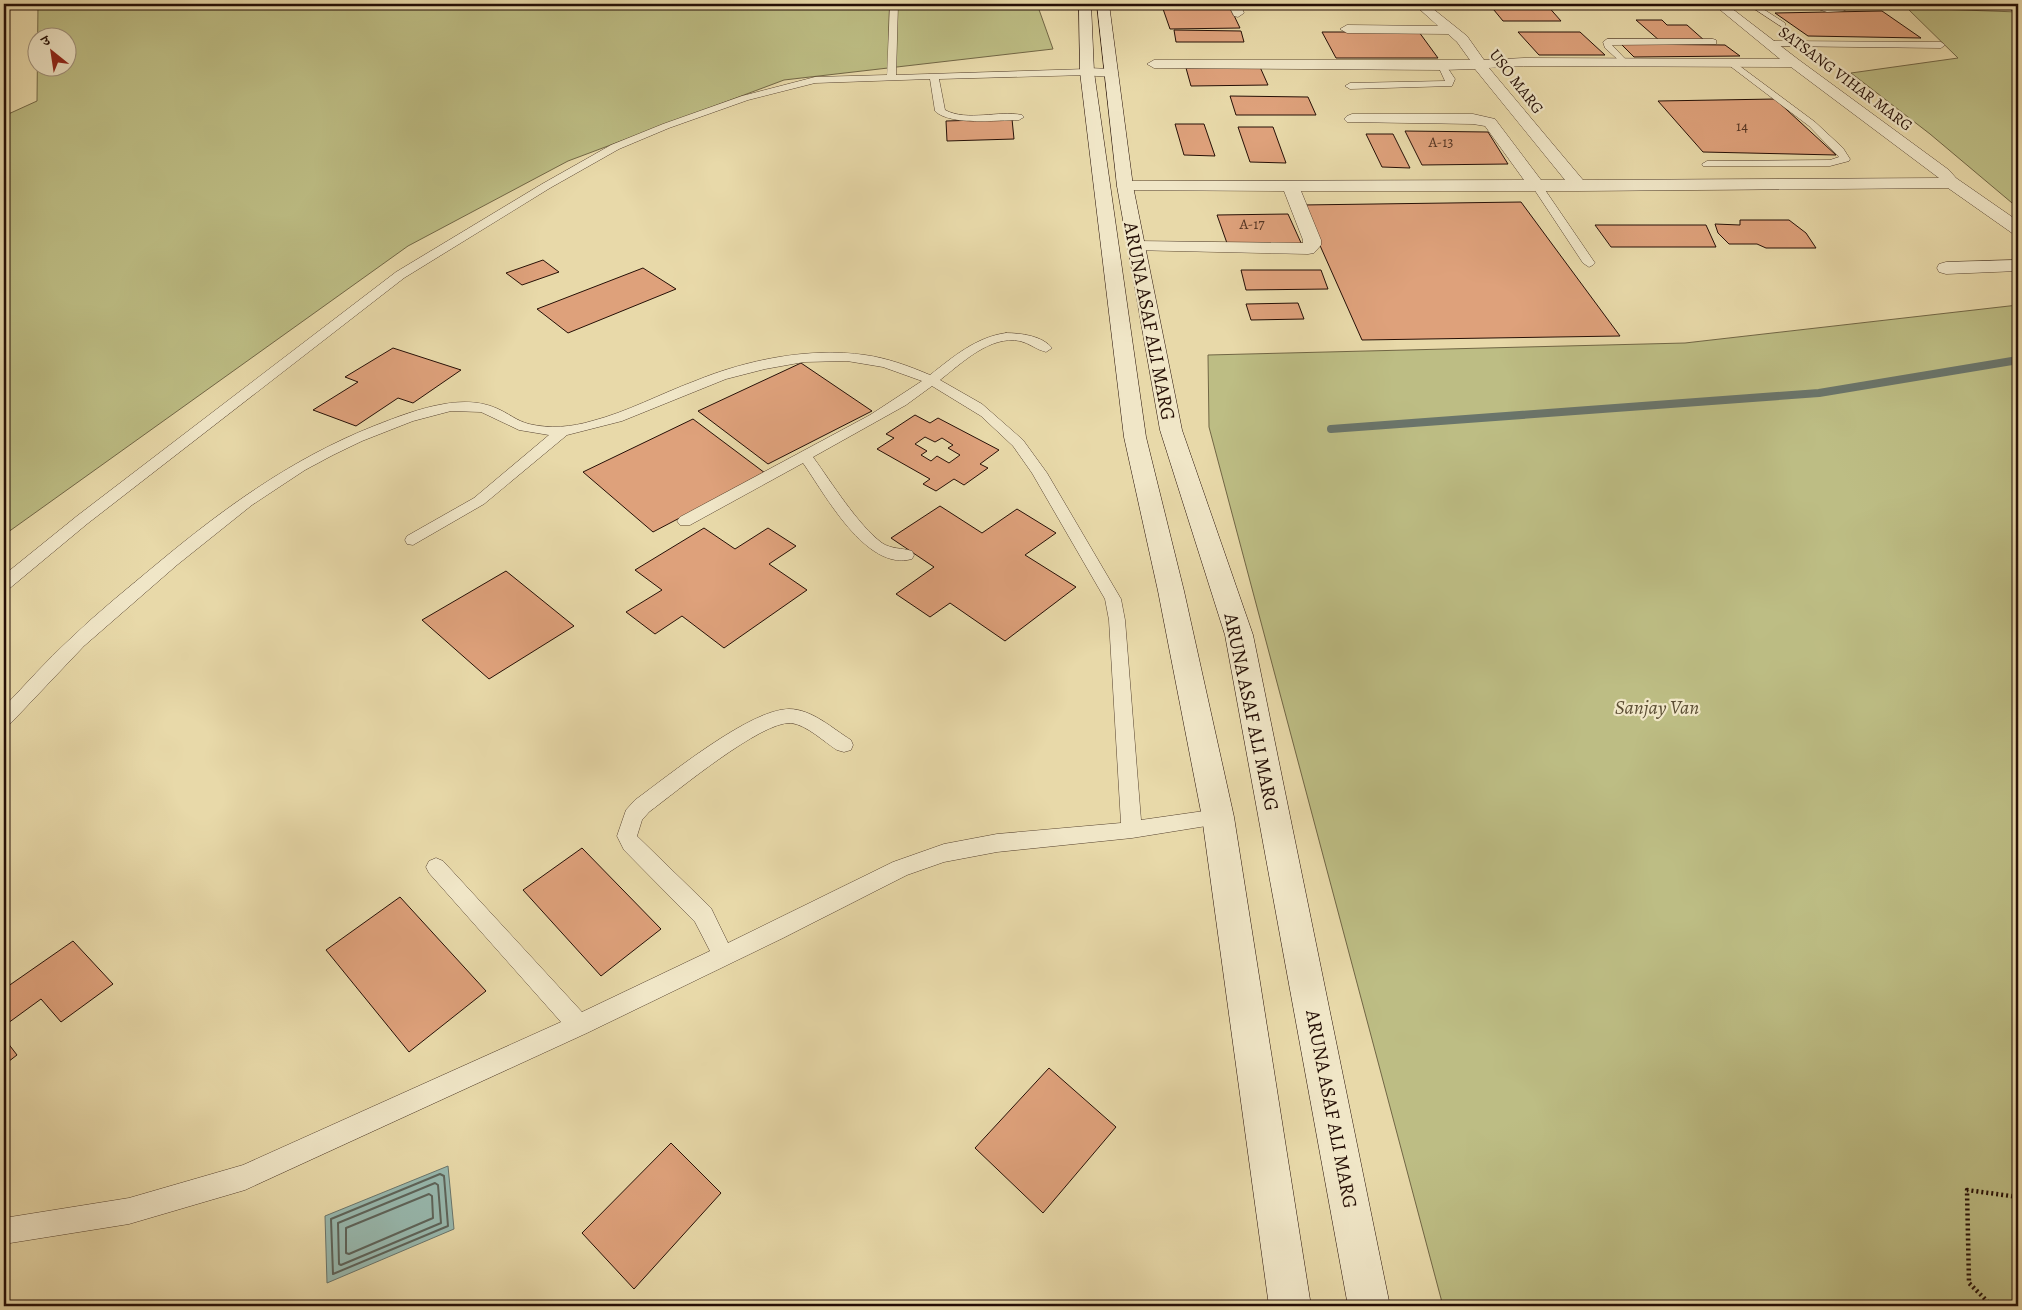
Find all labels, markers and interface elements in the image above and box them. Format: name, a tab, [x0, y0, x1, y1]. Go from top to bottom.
street label: SATSANG VIHAR MARG	[1774, 21, 1917, 136]
north arrow	[28, 28, 78, 78]
text: उ	[37, 31, 54, 52]
street label: USO MARG	[1484, 45, 1549, 119]
house number: 14	[1736, 116, 1748, 136]
house number: A-13	[1427, 132, 1454, 152]
house number: A-17	[1238, 214, 1265, 234]
street label: ARUNA ASAF ALI MARG	[1117, 219, 1182, 423]
street label: ARUNA ASAF ALI MARG	[1217, 610, 1286, 814]
park label: Sanjay Van	[1615, 694, 1699, 721]
street label: ARUNA ASAF ALI MARG	[1299, 1007, 1364, 1211]

